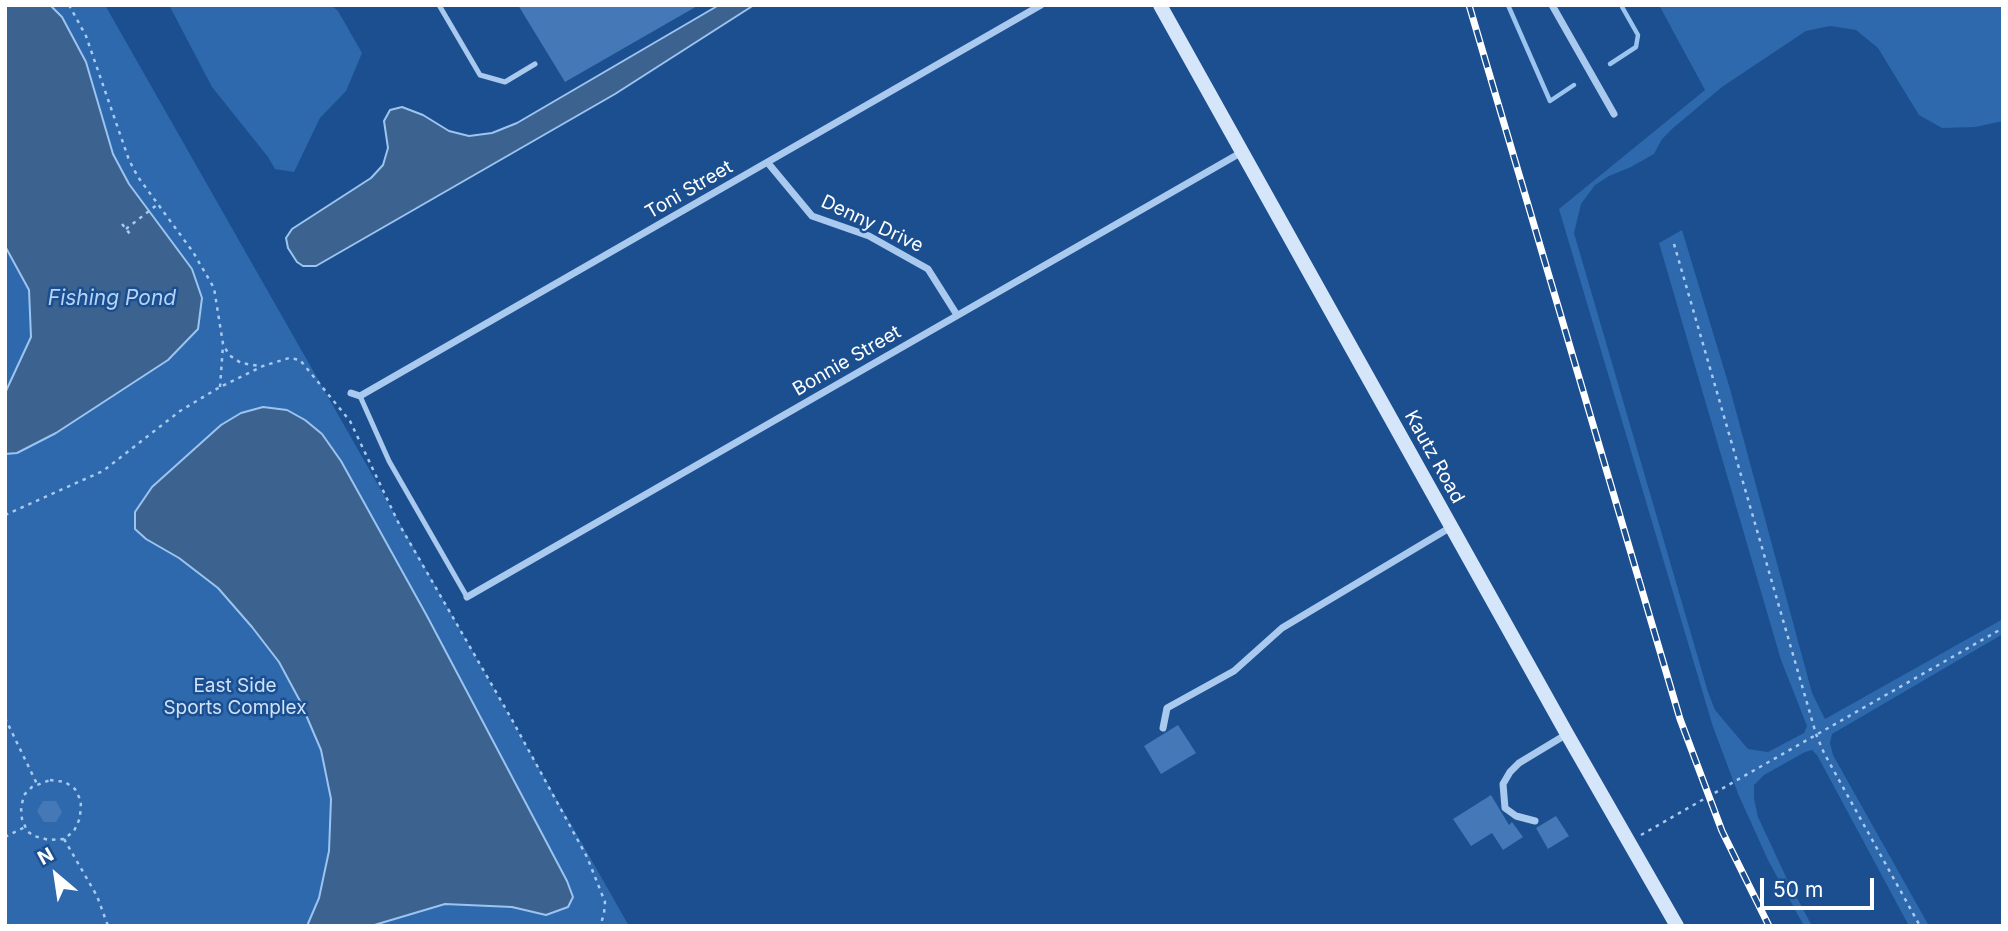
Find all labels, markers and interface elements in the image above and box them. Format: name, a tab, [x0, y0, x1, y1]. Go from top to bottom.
street label: Toni Street	[641, 156, 737, 224]
street label: Denny Drive	[817, 190, 927, 258]
water label: Fishing Pond	[48, 286, 176, 312]
street label: Bonnie Street	[789, 321, 905, 401]
street label: Kautz Road	[1399, 407, 1469, 507]
park label: East Side Sports Complex	[163, 675, 307, 719]
north arrow	[21, 840, 91, 910]
text: N	[34, 843, 57, 870]
scale bar	[1763, 864, 1877, 908]
text: 50 m	[1773, 877, 1823, 902]

